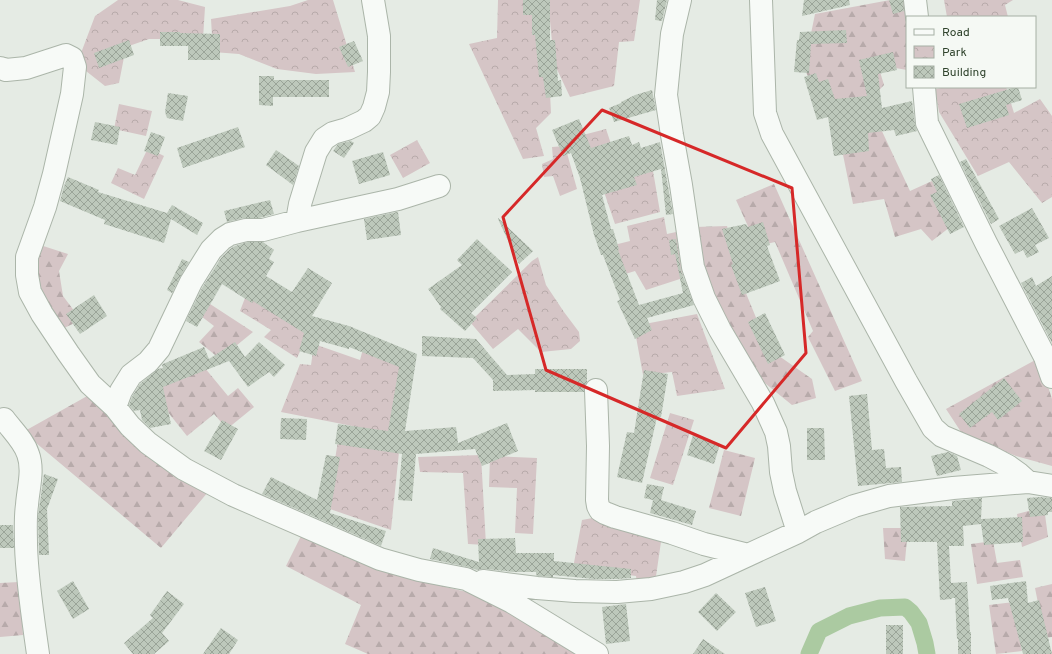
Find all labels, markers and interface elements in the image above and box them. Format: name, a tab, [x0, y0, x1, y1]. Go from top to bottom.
legend	[906, 16, 1036, 88]
text: Road	[942, 25, 970, 41]
text: Park	[942, 45, 967, 61]
text: Building	[942, 65, 986, 81]

